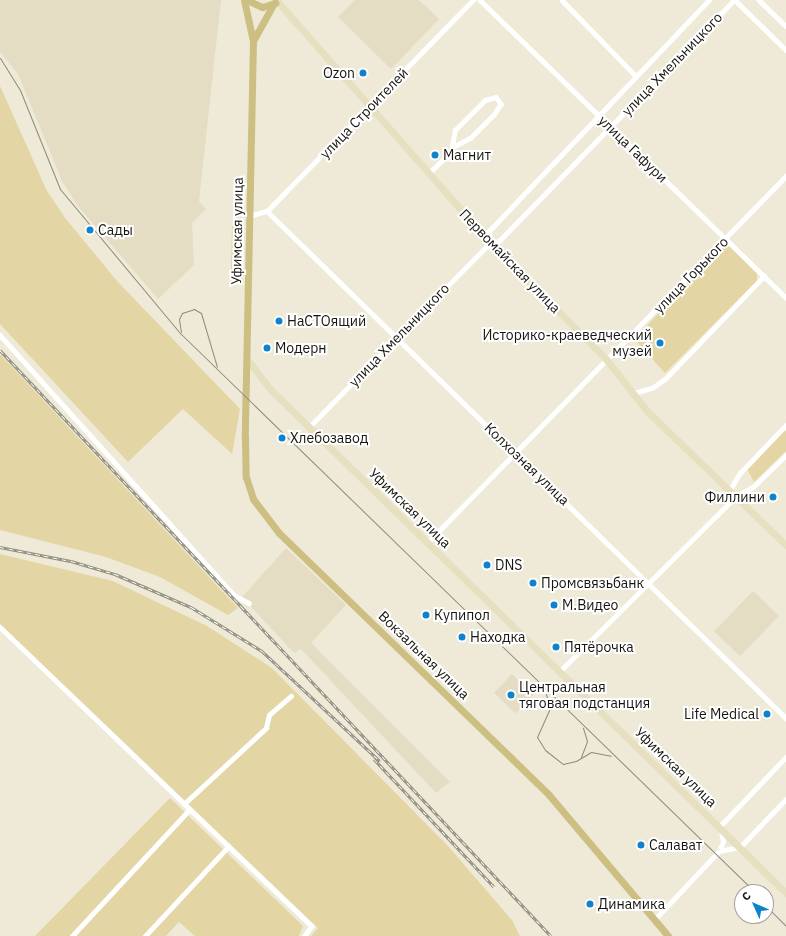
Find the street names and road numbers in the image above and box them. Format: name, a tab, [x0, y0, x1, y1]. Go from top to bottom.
street label: улица Хмельницкого	[618, 9, 726, 119]
street label: улица Строителей	[316, 64, 412, 162]
street label: улица Гафури	[595, 112, 671, 186]
street label: Уфимская улица	[228, 177, 246, 285]
street label: Первомайская улица	[456, 205, 564, 317]
street label: улица Горького	[650, 233, 732, 317]
street label: улица Хмельницкого	[345, 280, 453, 390]
street label: Колхозная улица	[481, 419, 573, 509]
street label: Уфимская улица	[365, 465, 455, 551]
street label: Вокзальная улица	[375, 607, 473, 703]
street label: Уфимская улица	[631, 724, 721, 810]

